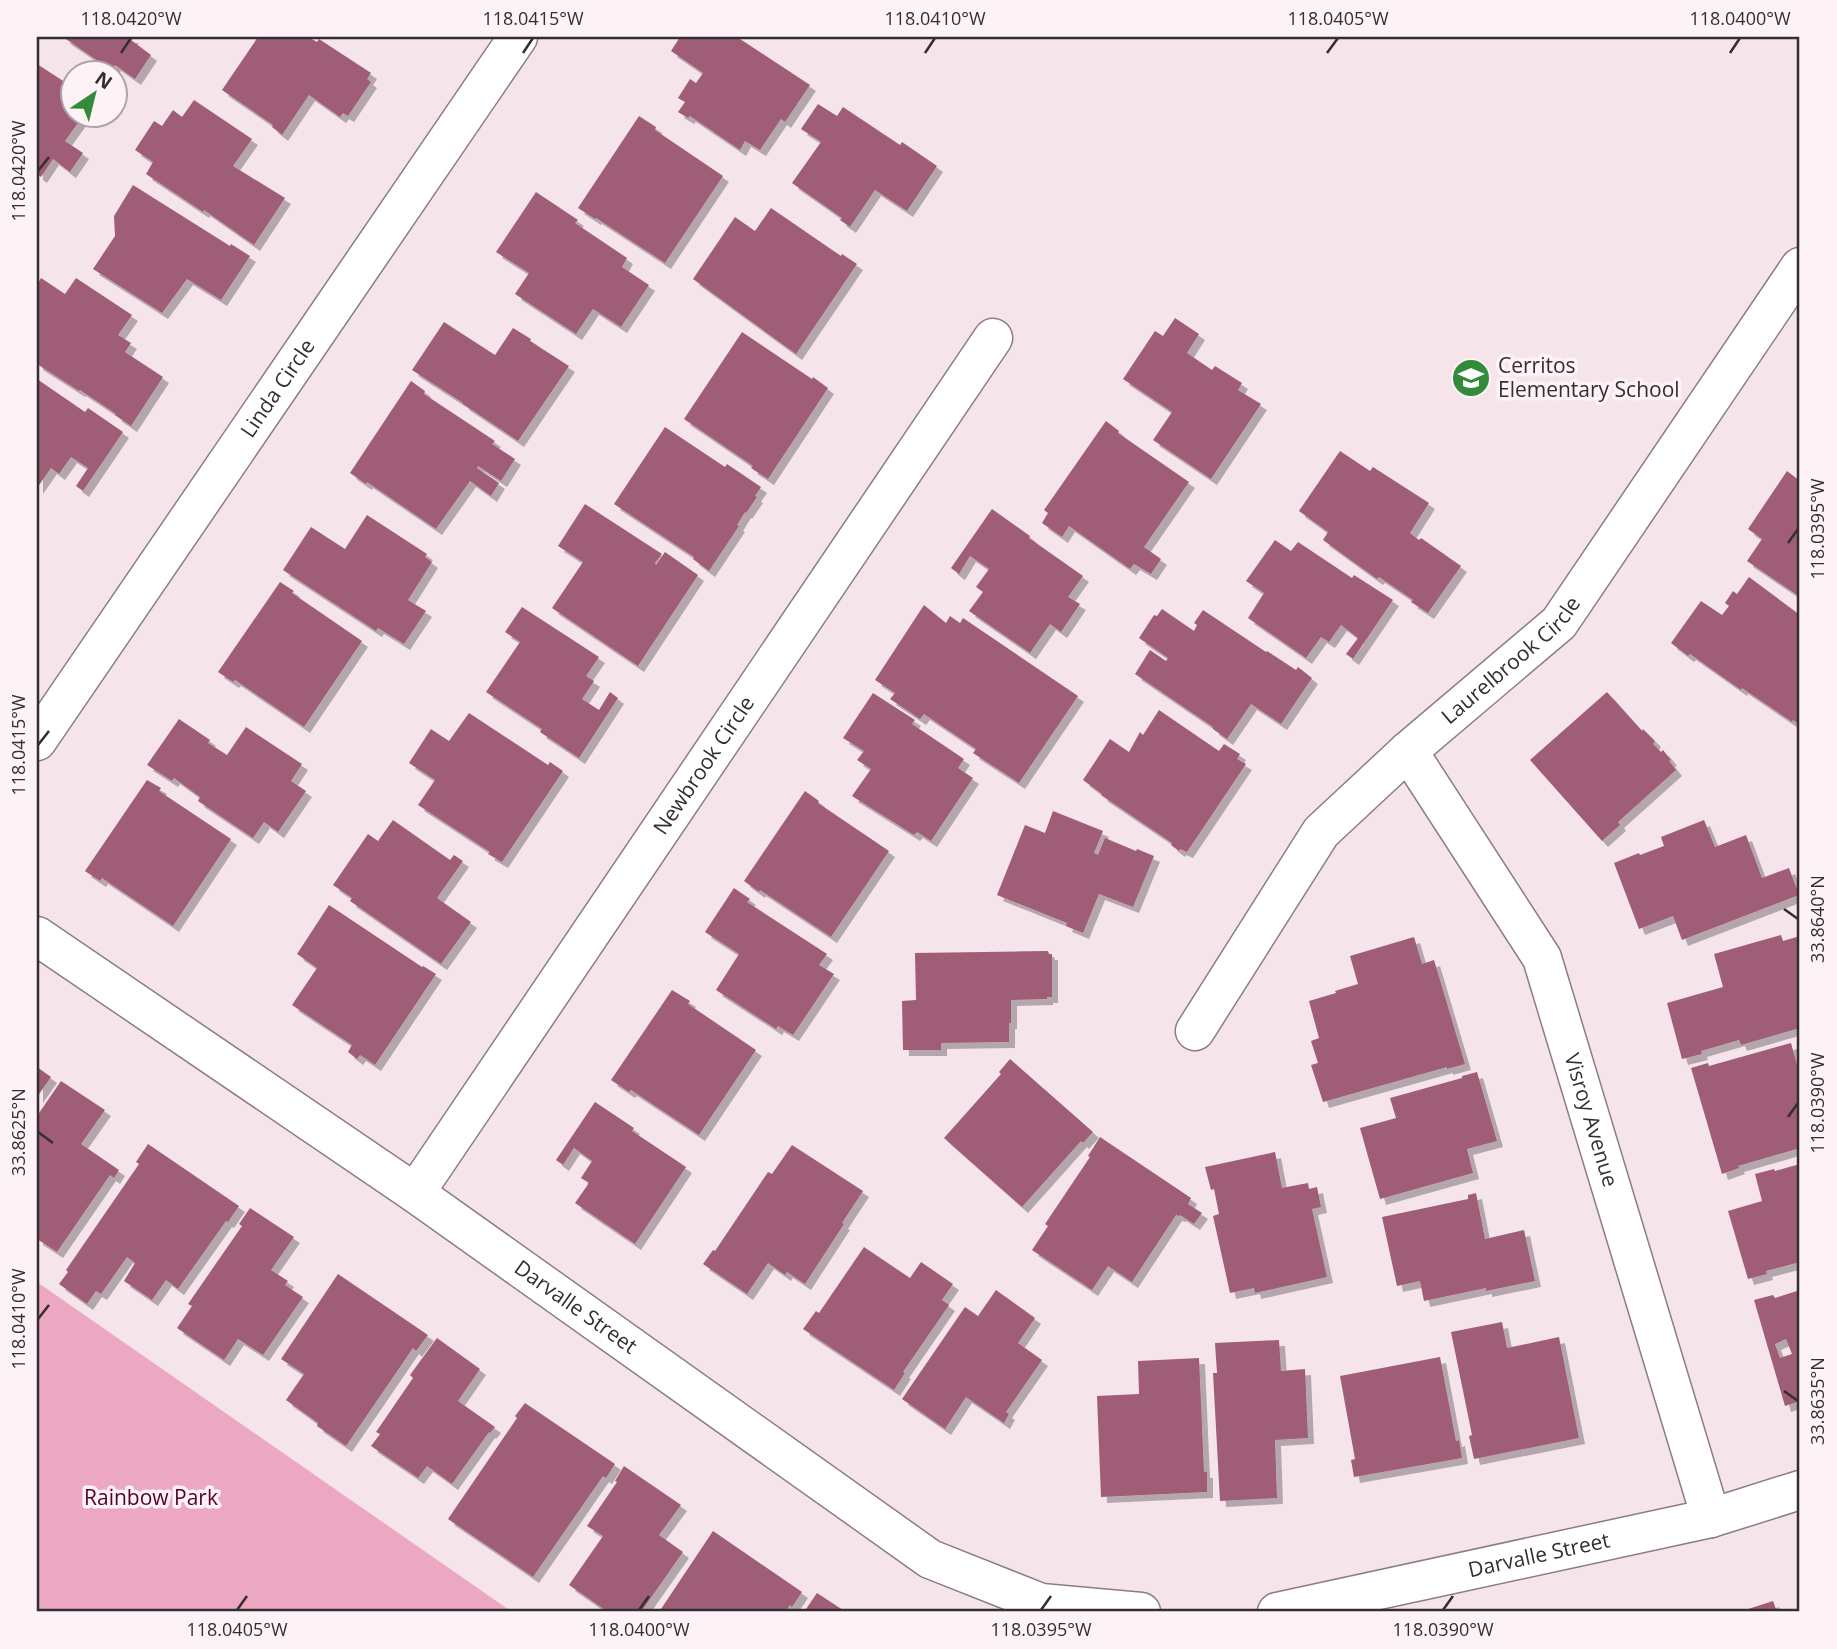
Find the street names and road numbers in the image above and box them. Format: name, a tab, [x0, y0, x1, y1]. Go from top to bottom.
street label: Linda Circle	[233, 333, 321, 443]
street label: Laurelbrook Circle	[1435, 591, 1586, 730]
street label: Newbrook Circle	[646, 690, 760, 840]
street label: Visroy Avenue	[1559, 1050, 1625, 1190]
street label: Darvalle Street	[509, 1253, 643, 1359]
street label: Darvalle Street	[1465, 1525, 1612, 1583]

